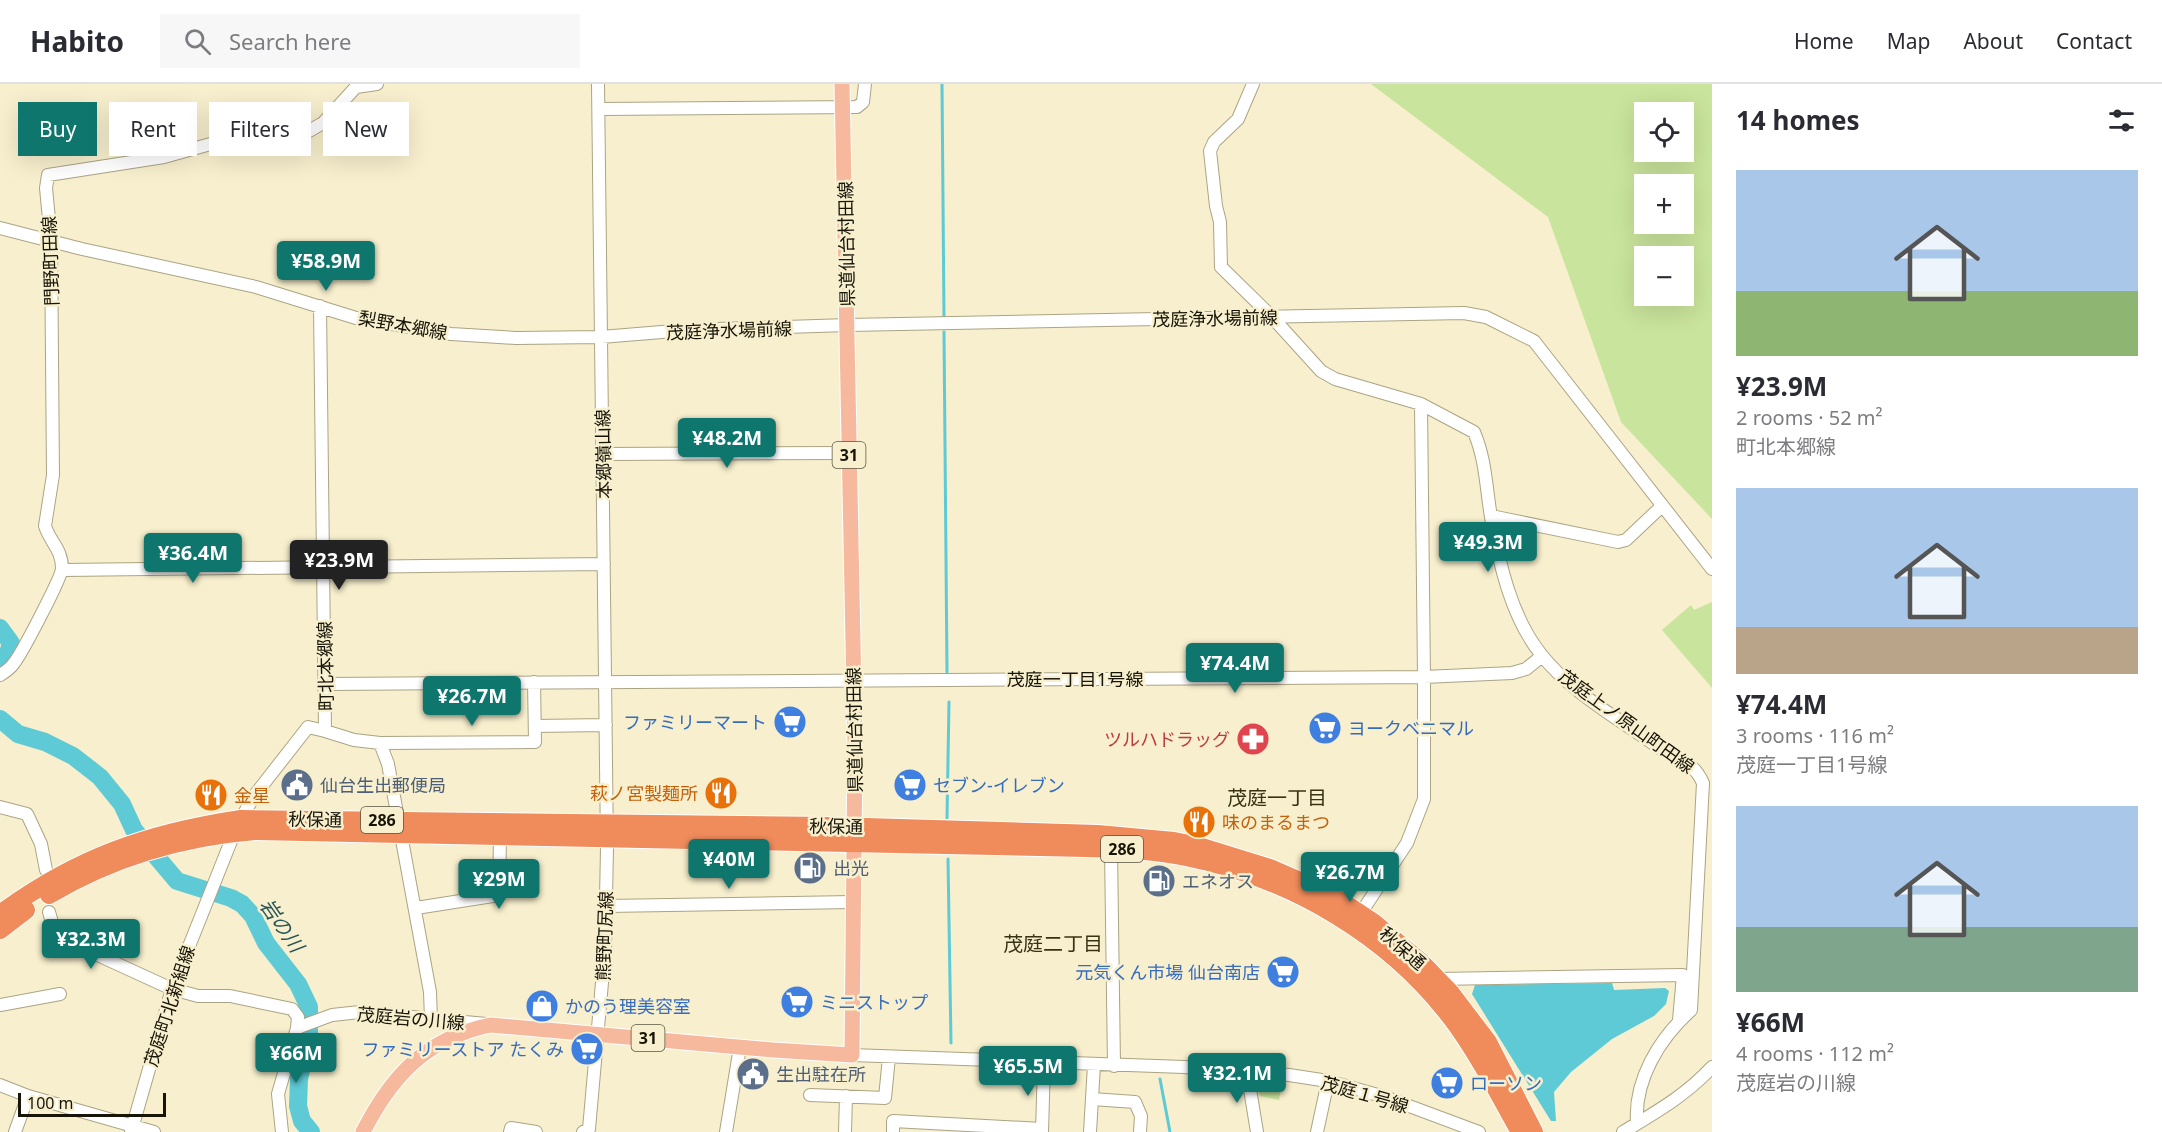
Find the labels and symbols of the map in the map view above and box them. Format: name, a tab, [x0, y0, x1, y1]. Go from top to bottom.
street label: 県道仙台村田線	[833, 181, 859, 307]
street label: 門野町田線	[36, 216, 64, 306]
pin: ¥58.9M	[277, 241, 375, 292]
street label: 梨野本郷線	[357, 305, 449, 345]
street label: 茂庭浄水場前線	[1152, 305, 1278, 331]
street label: 茂庭浄水場前線	[666, 316, 792, 344]
street label: 本郷嶺山線	[590, 409, 616, 499]
pin: ¥48.2M	[678, 418, 776, 469]
road number: 31	[832, 442, 866, 468]
pin: ¥49.3M	[1439, 522, 1537, 573]
pin: ¥36.4M	[144, 533, 242, 584]
pin: ¥23.9M	[290, 540, 388, 591]
street label: 町北本郷線	[312, 621, 338, 711]
pin: ¥74.4M	[1186, 643, 1284, 694]
street label: 茂庭上ノ原山町田線	[1554, 664, 1700, 778]
street label: 県道仙台村田線	[841, 667, 867, 793]
street label: 茂庭一丁目1号線	[1007, 667, 1143, 691]
pin: ¥26.7M	[423, 676, 521, 727]
supermarket icon: ファミリーマート	[772, 704, 808, 740]
place label: ファミリーマート	[623, 710, 767, 734]
supermarket icon: ヨークベニマル	[1307, 710, 1343, 746]
place label: ヨークベニマル	[1348, 716, 1474, 740]
pharmacy icon: ツルハドラッグ	[1235, 721, 1271, 757]
place label: ツルハドラッグ	[1104, 727, 1230, 751]
public building icon: 仙台生出郵便局	[279, 767, 315, 803]
supermarket icon: セブン-イレブン	[892, 767, 928, 803]
place label: 仙台生出郵便局	[320, 773, 446, 797]
place label: セブン-イレブン	[933, 773, 1065, 797]
restaurant icon: 萩ノ宮製麺所	[703, 775, 739, 811]
restaurant icon: 金星	[193, 777, 229, 813]
place label: 萩ノ宮製麺所	[590, 781, 698, 805]
place label: 金星	[234, 783, 270, 807]
district label: 茂庭一丁目	[1227, 784, 1327, 811]
restaurant icon: 味のまるまつ	[1181, 804, 1217, 840]
street label: 秋保通	[288, 807, 342, 831]
road number: 286	[361, 807, 403, 833]
place label: 味のまるまつ	[1222, 810, 1330, 834]
street label: 秋保通	[809, 814, 863, 838]
road number: 286	[1101, 836, 1143, 862]
pin: ¥40M	[693, 839, 765, 890]
fuel station icon: 出光	[792, 850, 828, 886]
pin: ¥26.7M	[1301, 852, 1399, 903]
place label: 出光	[833, 856, 869, 880]
pin: ¥29M	[463, 859, 535, 910]
fuel station icon: エネオス	[1141, 863, 1177, 899]
place label: エネオス	[1182, 869, 1254, 893]
street label: 熊野町尻線	[590, 891, 618, 981]
water label: 岩の川	[254, 893, 311, 959]
pin: ¥32.3M	[42, 919, 140, 970]
street label: 秋保通	[1375, 921, 1431, 975]
district label: 茂庭二丁目	[1003, 930, 1103, 957]
street label: 茂庭町北新組線	[138, 942, 200, 1070]
supermarket icon: 元気くん市場 仙台南店	[1265, 954, 1301, 990]
place label: 元気くん市場 仙台南店	[1075, 960, 1260, 984]
supermarket icon: ミニストップ	[779, 984, 815, 1020]
shop icon: かのう理美容室	[524, 988, 560, 1024]
place label: ミニストップ	[820, 990, 928, 1014]
place label: かのう理美容室	[565, 994, 691, 1018]
street label: 茂庭岩の川線	[356, 1001, 466, 1035]
road number: 31	[632, 1025, 664, 1051]
supermarket icon: ファミリーストア たくみ	[569, 1031, 605, 1067]
pin: ¥66M	[260, 1033, 332, 1084]
place label: ファミリーストア たくみ	[362, 1037, 564, 1061]
pin: ¥65.5M	[979, 1046, 1077, 1097]
pin: ¥32.1M	[1188, 1053, 1286, 1104]
public building icon: 生出駐在所	[735, 1056, 771, 1092]
place label: 生出駐在所	[776, 1062, 866, 1086]
supermarket icon: ローソン	[1429, 1065, 1465, 1101]
street label: 茂庭１号線	[1318, 1070, 1412, 1118]
place label: ローソン	[1470, 1071, 1542, 1095]
scale bar	[18, 1090, 166, 1118]

